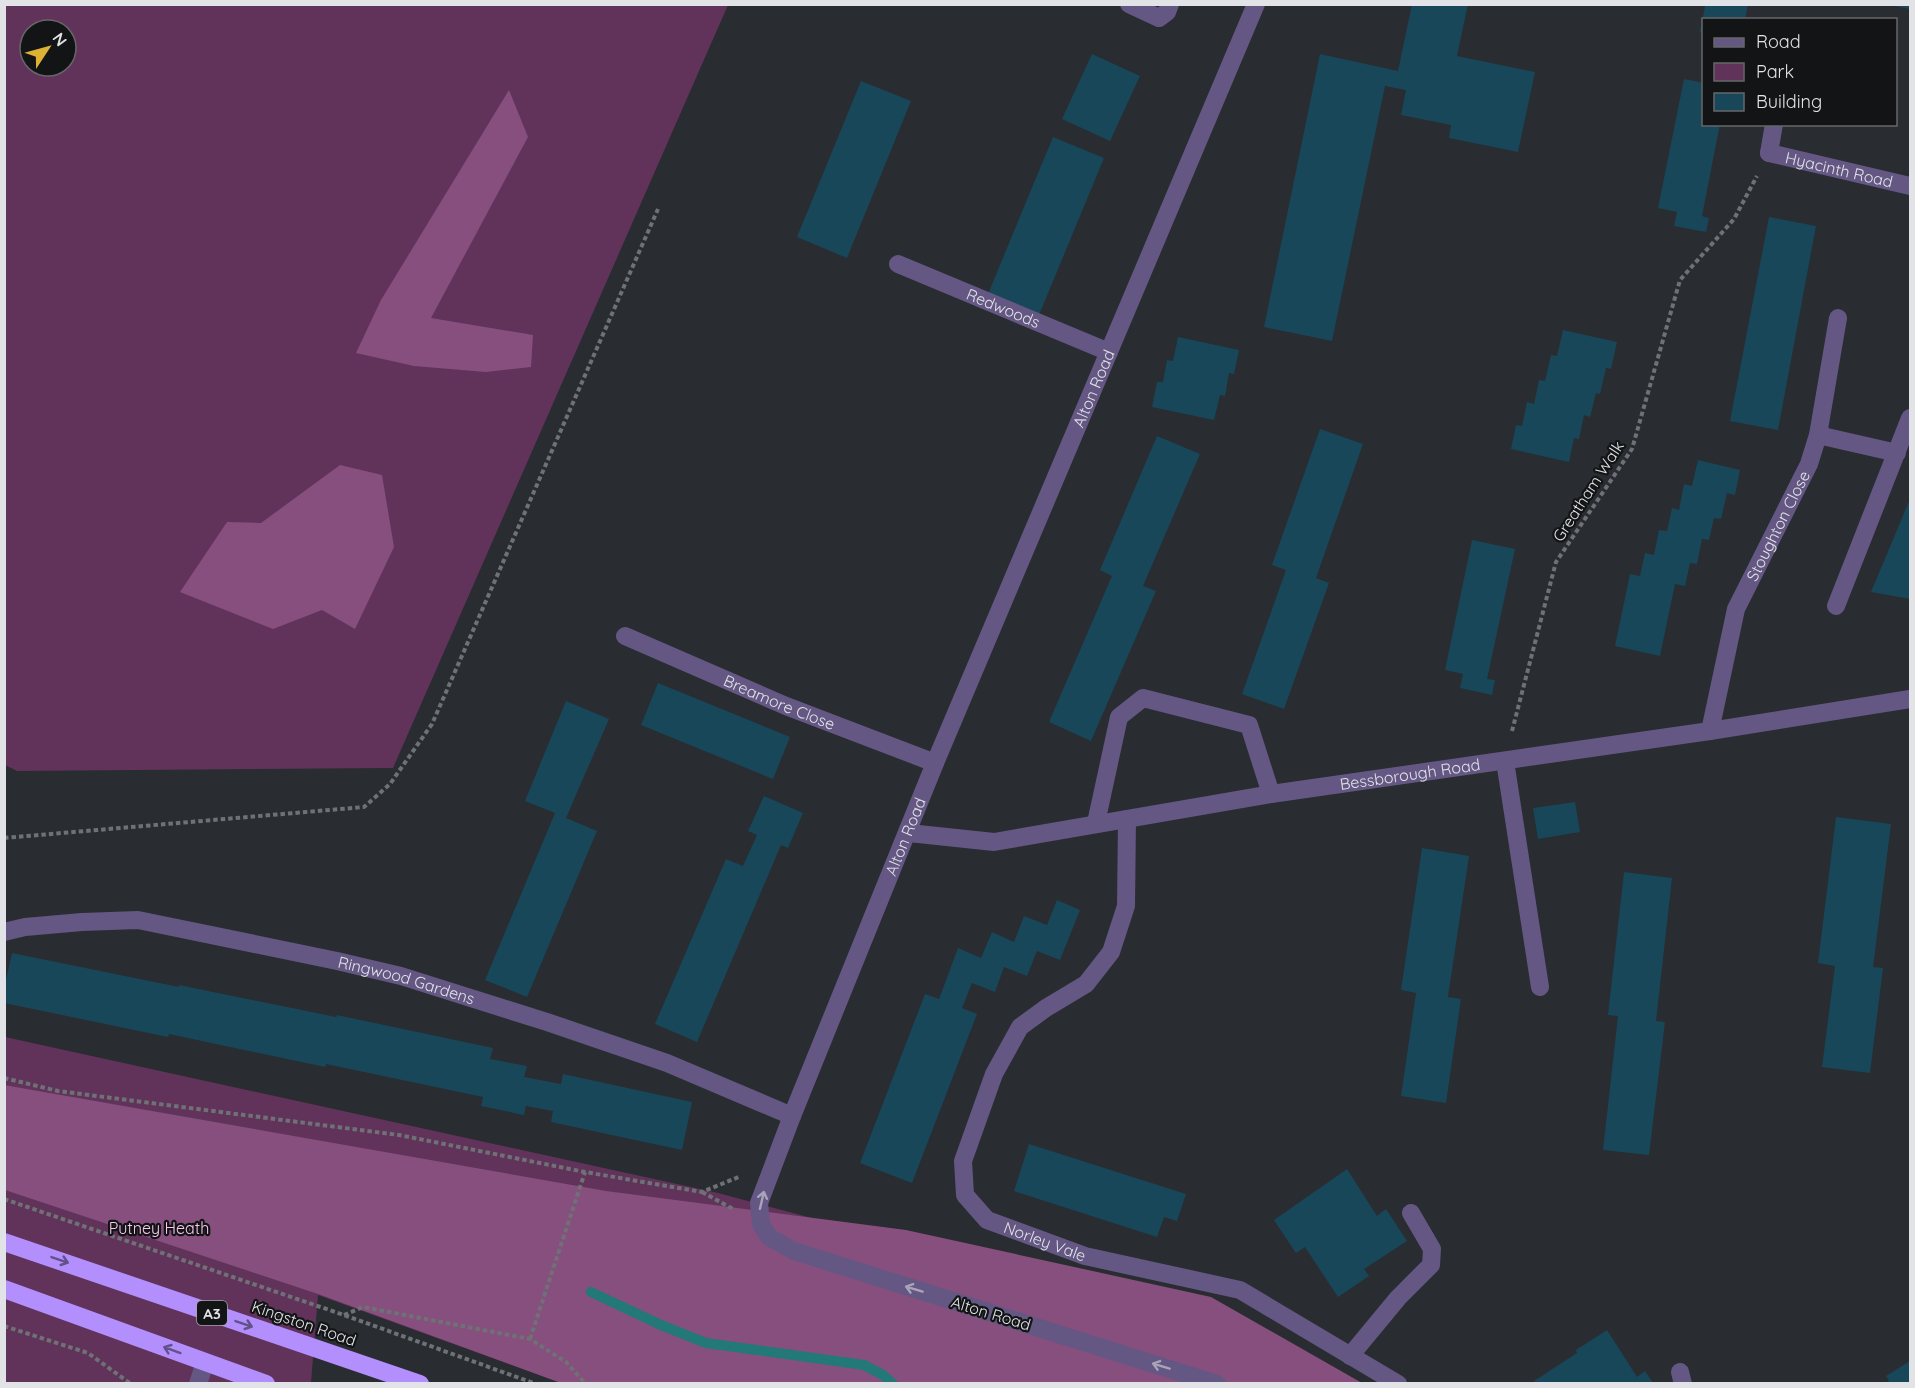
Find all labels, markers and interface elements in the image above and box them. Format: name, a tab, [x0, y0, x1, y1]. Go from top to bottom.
north arrow	[18, 18, 78, 78]
legend	[1702, 18, 1897, 126]
text: N	[49, 29, 72, 50]
text: Road	[1756, 30, 1801, 53]
text: Park	[1756, 60, 1794, 83]
text: Building	[1756, 90, 1822, 113]
street label: Hyacinth Road	[1783, 147, 1895, 192]
street label: Redwoods	[963, 284, 1043, 332]
street label: Alton Road	[1068, 347, 1119, 430]
street label: Greatham Walk	[1548, 437, 1628, 545]
street label: Stoughton Close	[1742, 467, 1814, 584]
street label: Breamore Close	[721, 670, 838, 734]
street label: Bessborough Road	[1339, 754, 1481, 794]
street label: Alton Road	[880, 795, 930, 878]
street label: Ringwood Gardens	[336, 952, 477, 1009]
one-way arrow	[757, 1191, 768, 1210]
street label: Norley Vale	[1001, 1217, 1089, 1266]
park label: Putney Heath	[109, 1218, 209, 1238]
one-way arrow	[50, 1256, 69, 1267]
one-way arrow	[905, 1283, 924, 1294]
street label: Alton Road	[949, 1291, 1033, 1335]
street label: Kingston Road	[249, 1296, 359, 1350]
road number: A3	[197, 1301, 227, 1325]
one-way arrow	[234, 1319, 253, 1330]
one-way arrow	[163, 1343, 182, 1354]
one-way arrow	[1152, 1360, 1171, 1371]

